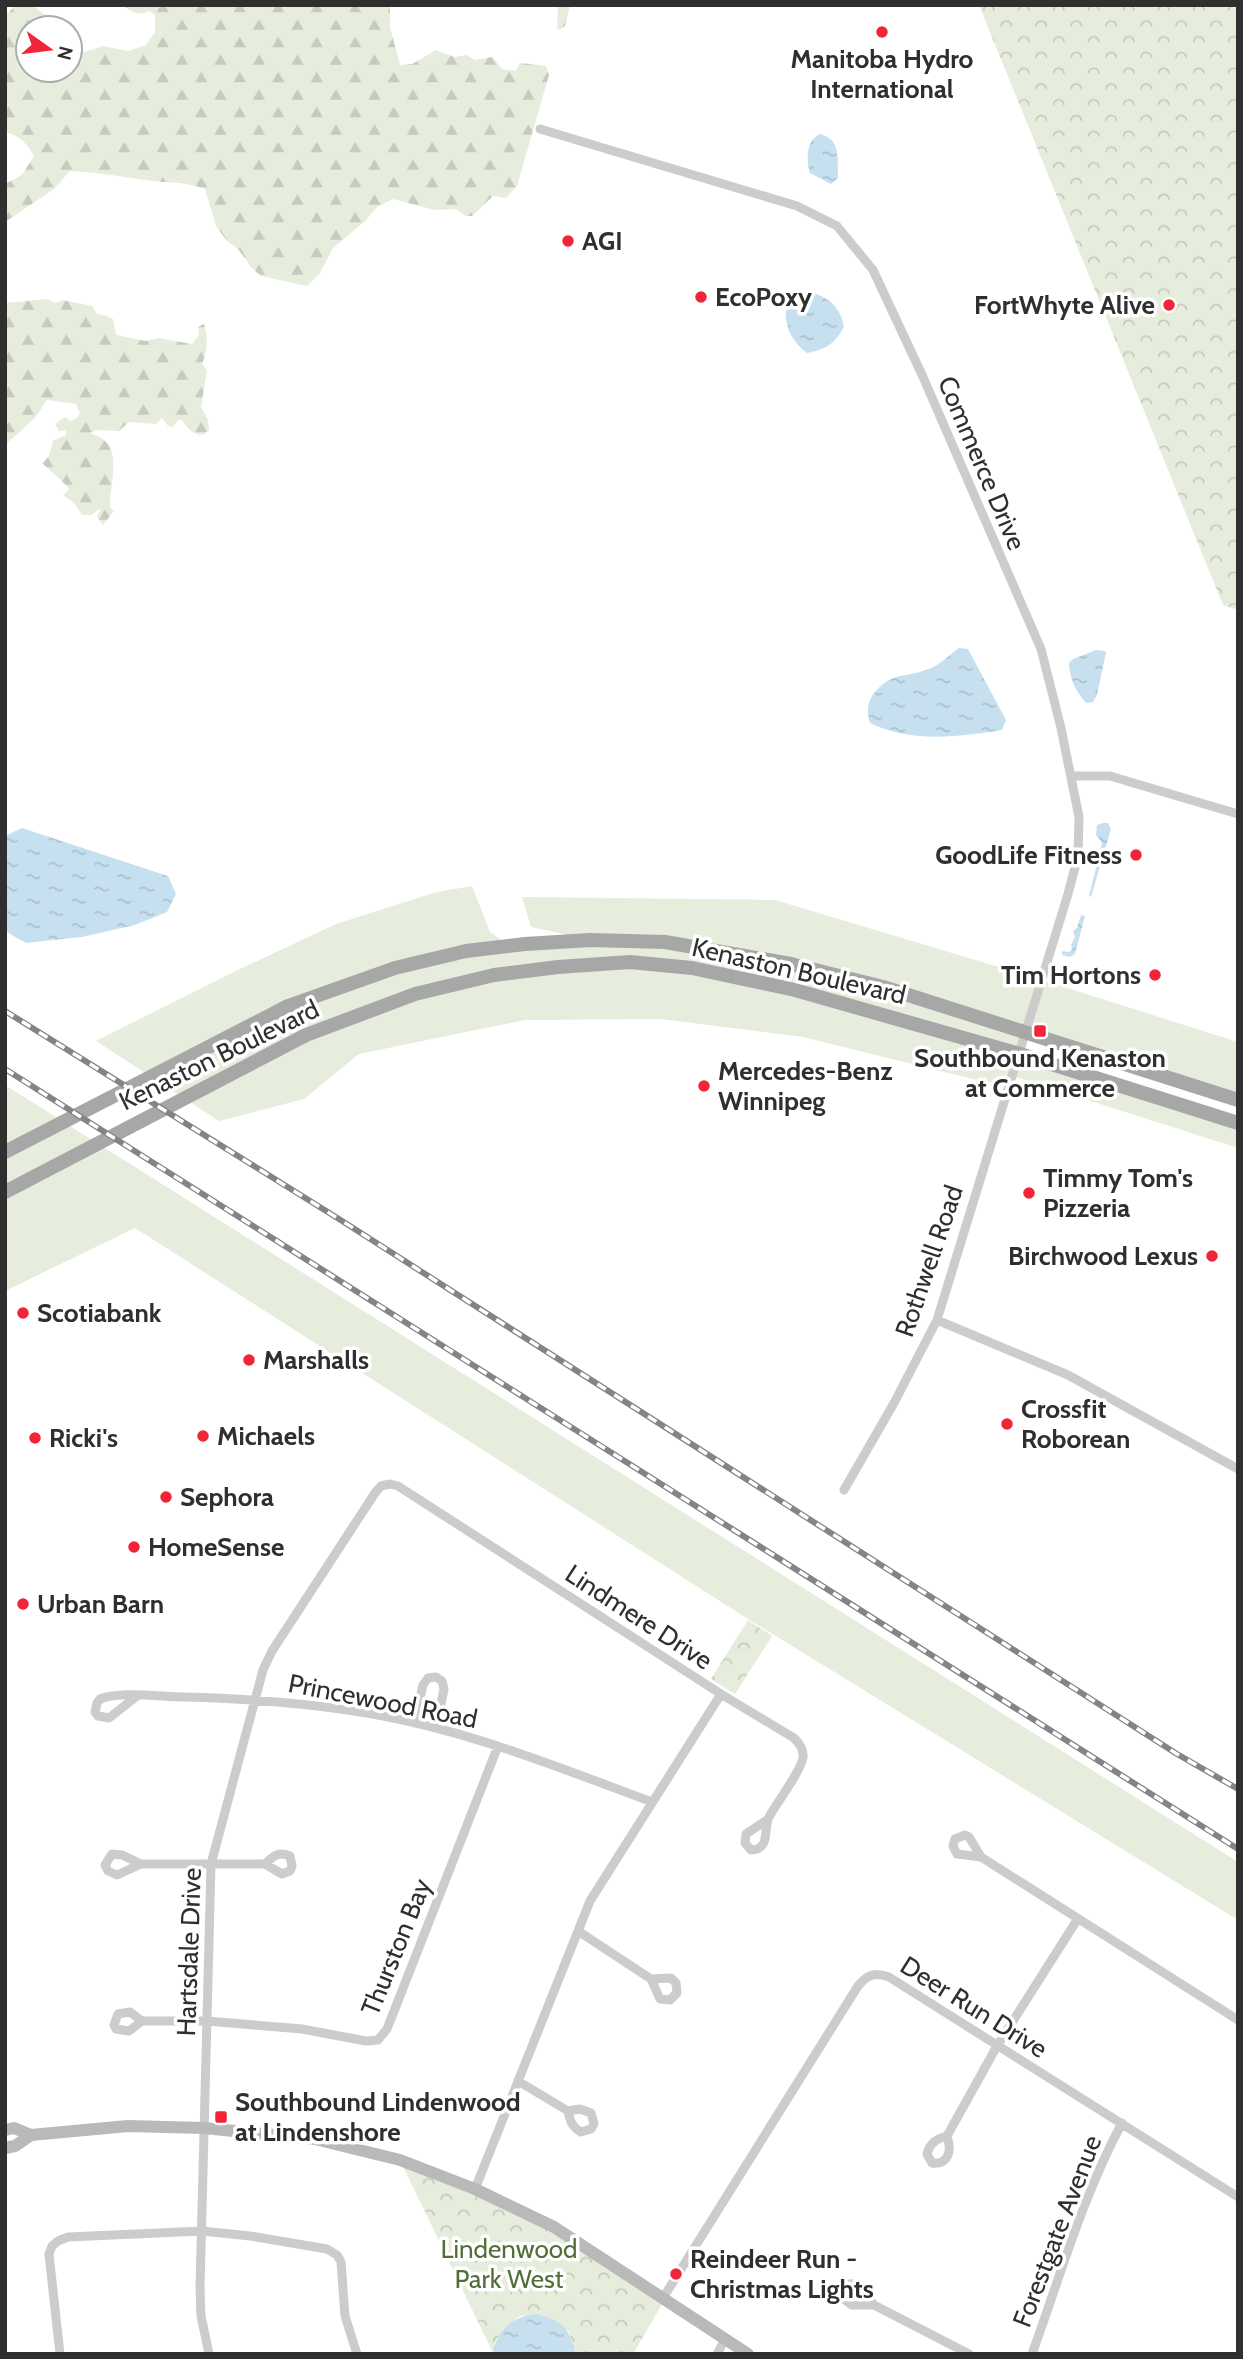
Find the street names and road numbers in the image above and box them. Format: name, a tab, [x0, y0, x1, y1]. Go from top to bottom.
street label: Commerce Drive	[931, 371, 1033, 555]
street label: Kenaston Boulevard	[689, 931, 909, 1011]
street label: Kenaston Boulevard	[114, 993, 324, 1117]
street label: Rothwell Road	[888, 1181, 970, 1341]
street label: Lindmere Drive	[559, 1558, 719, 1676]
street label: Princewood Road	[286, 1667, 480, 1735]
street label: Hartsdale Drive	[170, 1867, 208, 2037]
street label: Thurston Bay	[354, 1874, 438, 2020]
street label: Deer Run Drive	[895, 1949, 1053, 2065]
street label: Forestgate Avenue	[1006, 2131, 1108, 2331]

